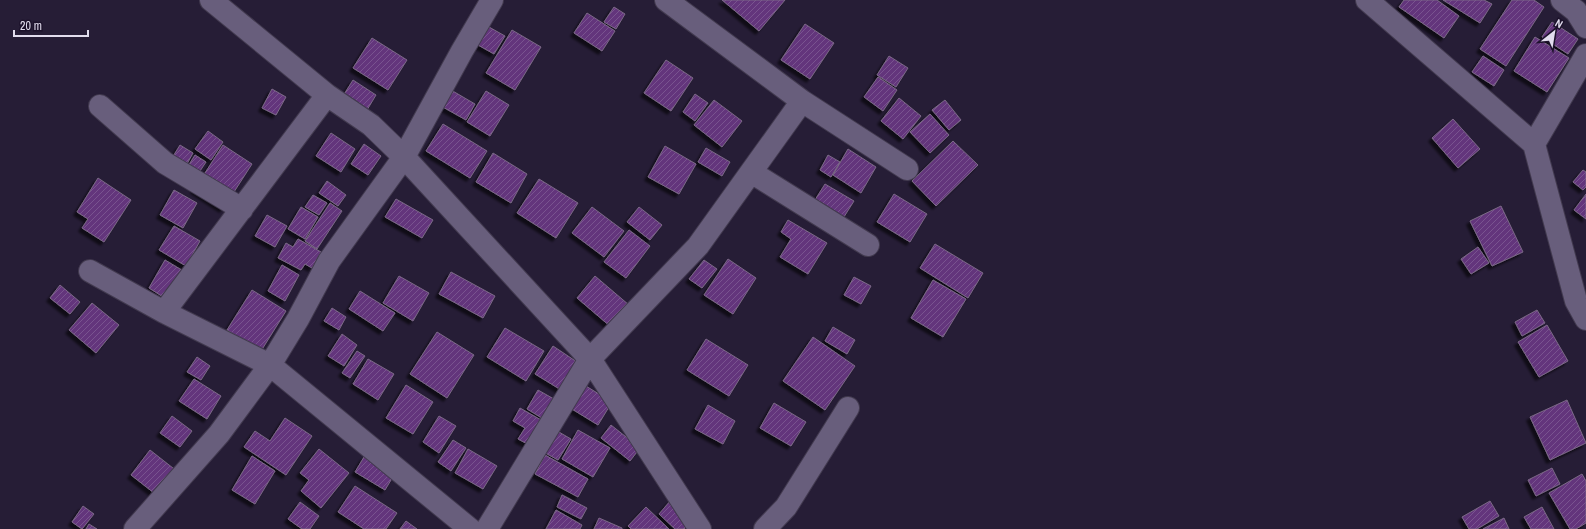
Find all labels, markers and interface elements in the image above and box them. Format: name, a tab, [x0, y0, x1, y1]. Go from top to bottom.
scale bar	[14, 12, 88, 38]
north arrow	[1534, 12, 1574, 52]
text: N	[1553, 16, 1565, 31]
text: 20 m	[20, 18, 42, 34]

